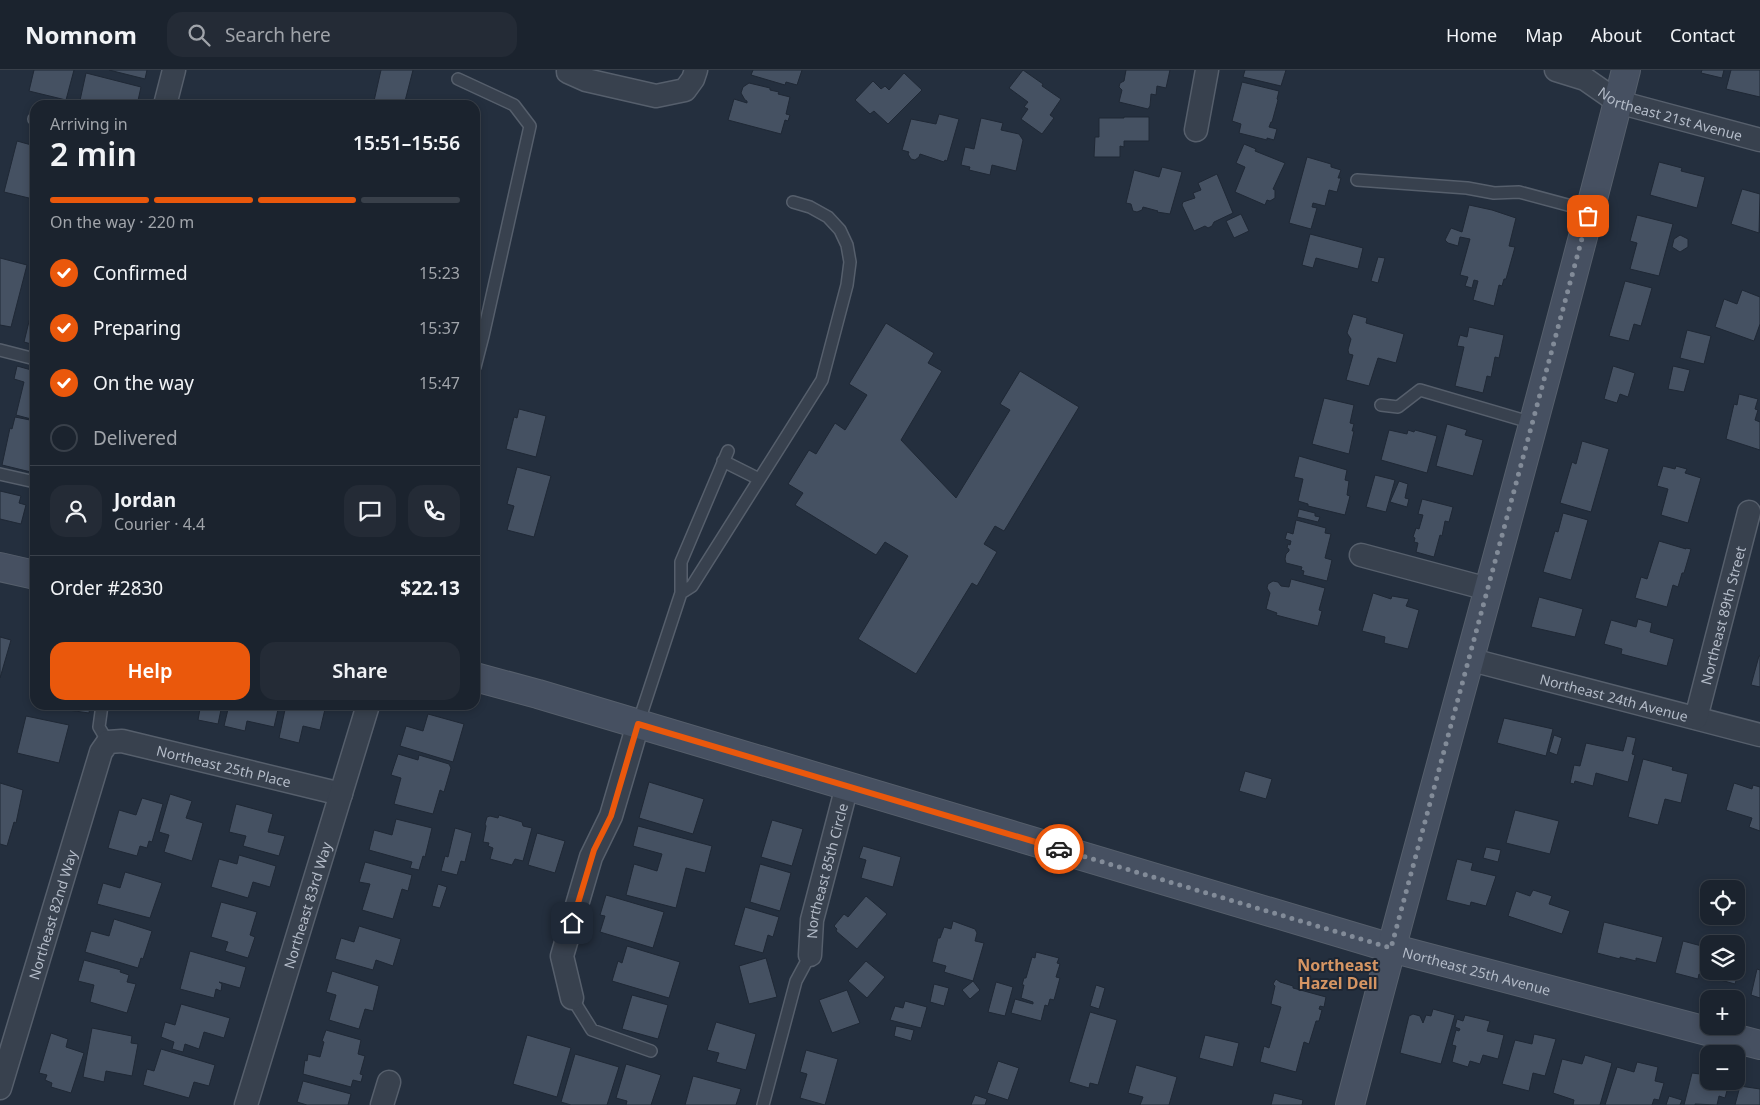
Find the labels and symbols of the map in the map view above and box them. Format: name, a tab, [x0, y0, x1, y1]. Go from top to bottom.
street label: Northeast 21st Avenue	[1595, 82, 1745, 144]
pin	[1567, 195, 1609, 237]
street label: Northeast 89th Street	[1695, 544, 1749, 687]
street label: Northeast 24th Avenue	[1538, 669, 1690, 725]
street label: Northeast 25th Place	[155, 740, 293, 791]
street label: Northeast 85th Circle	[801, 801, 852, 939]
courier	[1034, 824, 1084, 874]
street label: Northeast 83rd Way	[279, 839, 335, 971]
street label: Northeast 82nd Way	[24, 847, 81, 982]
pin	[551, 902, 593, 944]
street label: Northeast 25th Avenue	[1401, 942, 1553, 999]
district label: Northeast Hazel Dell	[1297, 954, 1379, 994]

